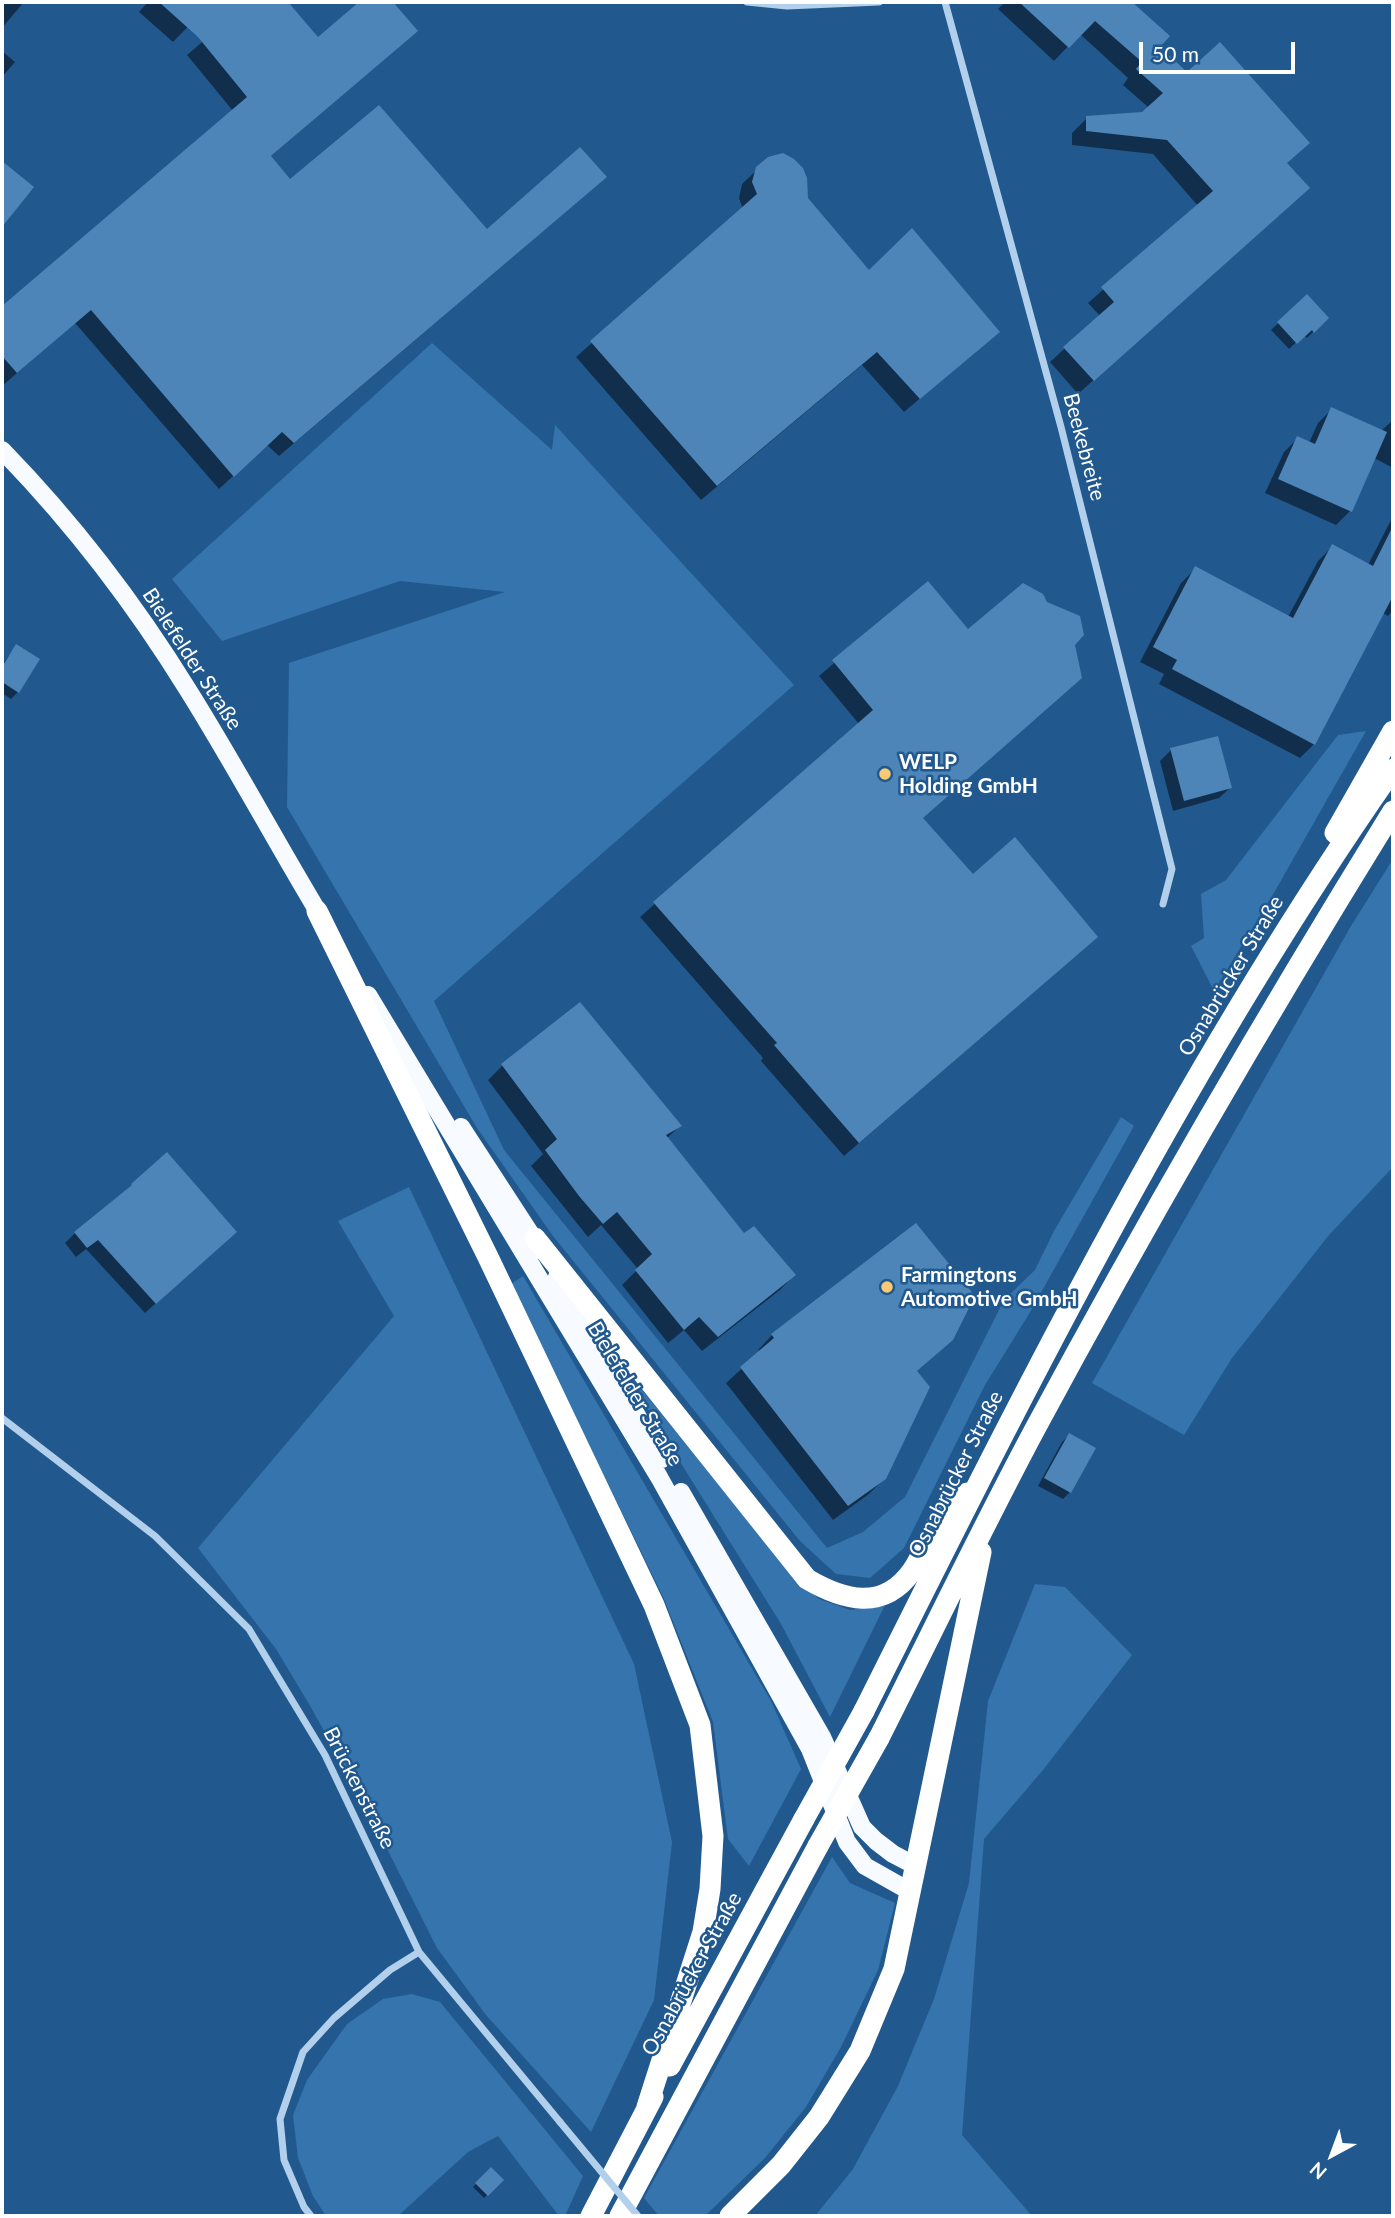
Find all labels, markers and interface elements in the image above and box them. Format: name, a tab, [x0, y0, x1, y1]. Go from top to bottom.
scale bar	[1143, 28, 1299, 72]
text: 50 m	[1152, 41, 1199, 66]
street label: Beekebreite	[1058, 390, 1110, 504]
street label: Bielefelder Straße	[137, 583, 247, 735]
place label: WELP Holding GmbH	[899, 749, 1038, 799]
marker: WELP Holding GmbH	[877, 766, 893, 782]
street label: Osnabrücker Straße	[1173, 891, 1289, 1061]
place label: Farmingtons Automotive GmbH	[901, 1262, 1077, 1312]
marker: Farmingtons Automotive GmbH	[879, 1279, 895, 1295]
street label: Bielefelder Straße	[582, 1317, 688, 1471]
street label: Osnabrücker Straße	[903, 1387, 1009, 1561]
street label: Brückenstraße	[317, 1723, 401, 1853]
street label: Osnabrücker Straße	[637, 1888, 747, 2060]
north arrow	[1297, 2120, 1367, 2190]
text: N	[1305, 2158, 1331, 2185]

